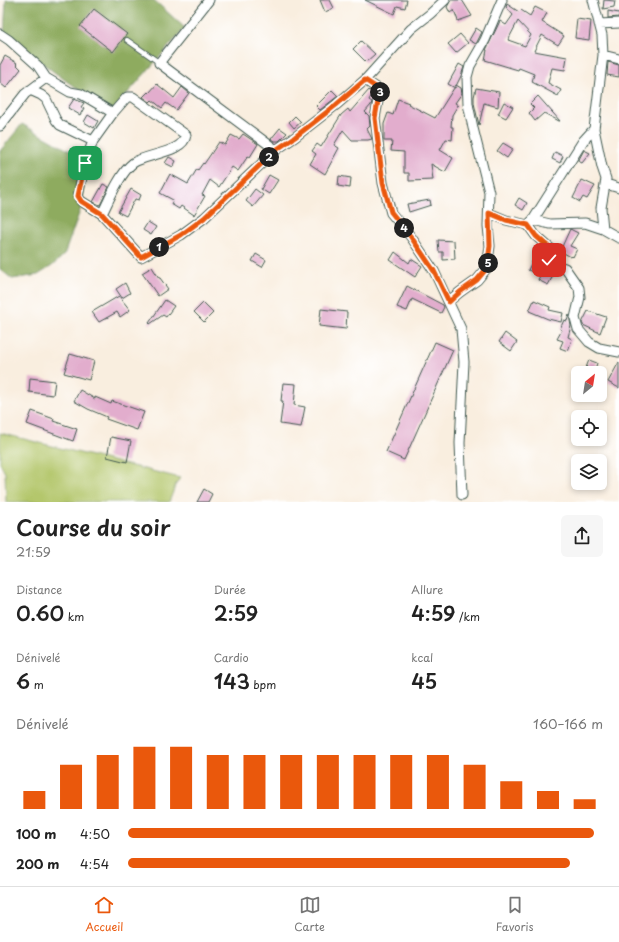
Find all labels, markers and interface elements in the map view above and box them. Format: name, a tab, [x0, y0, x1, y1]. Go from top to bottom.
pin: 3	[370, 82, 390, 102]
text: 3	[376, 83, 384, 100]
pin	[68, 146, 102, 180]
pin: 2	[259, 147, 279, 167]
text: 2	[265, 148, 273, 165]
icon: arrive	[74, 152, 96, 174]
pin: 4	[394, 218, 414, 238]
text: 4	[400, 219, 408, 236]
pin: 1	[149, 237, 169, 257]
text: 1	[156, 238, 162, 255]
pin	[532, 243, 566, 277]
icon: check	[538, 249, 560, 271]
pin: 5	[478, 253, 498, 273]
text: 5	[484, 254, 492, 271]
north arrow	[571, 366, 607, 402]
map controls	[571, 366, 607, 490]
button: locate	[571, 410, 607, 446]
button: layers	[571, 454, 607, 490]
text: Course du soir	[16, 510, 171, 543]
button: share	[561, 515, 603, 557]
text: 21:59	[16, 542, 51, 561]
text: Distance	[16, 581, 62, 598]
text: Durée	[214, 581, 246, 598]
text: Allure	[411, 581, 443, 598]
text: 0.60	[16, 598, 64, 628]
text: 2:59	[214, 598, 258, 628]
text: 4:59	[411, 598, 455, 628]
text: km	[64, 608, 84, 625]
text: /km	[455, 608, 480, 625]
text: Dénivelé	[16, 649, 61, 666]
text: Cardio	[214, 649, 249, 666]
text: kcal	[411, 649, 433, 666]
text: 6	[16, 666, 30, 696]
text: 143	[214, 666, 250, 696]
text: 45	[411, 666, 437, 696]
text: m	[30, 676, 44, 693]
text: bpm	[250, 676, 276, 693]
text: Dénivelé	[16, 714, 69, 733]
text: 160–166 m	[533, 714, 603, 733]
text: 100 m	[16, 824, 57, 843]
text: 4:50	[80, 824, 110, 843]
text: 200 m	[16, 854, 60, 873]
text: 4:54	[80, 854, 109, 873]
tab: Accueil	[85, 894, 123, 935]
tab: Carte	[294, 894, 325, 935]
tab: Favoris	[496, 894, 534, 935]

